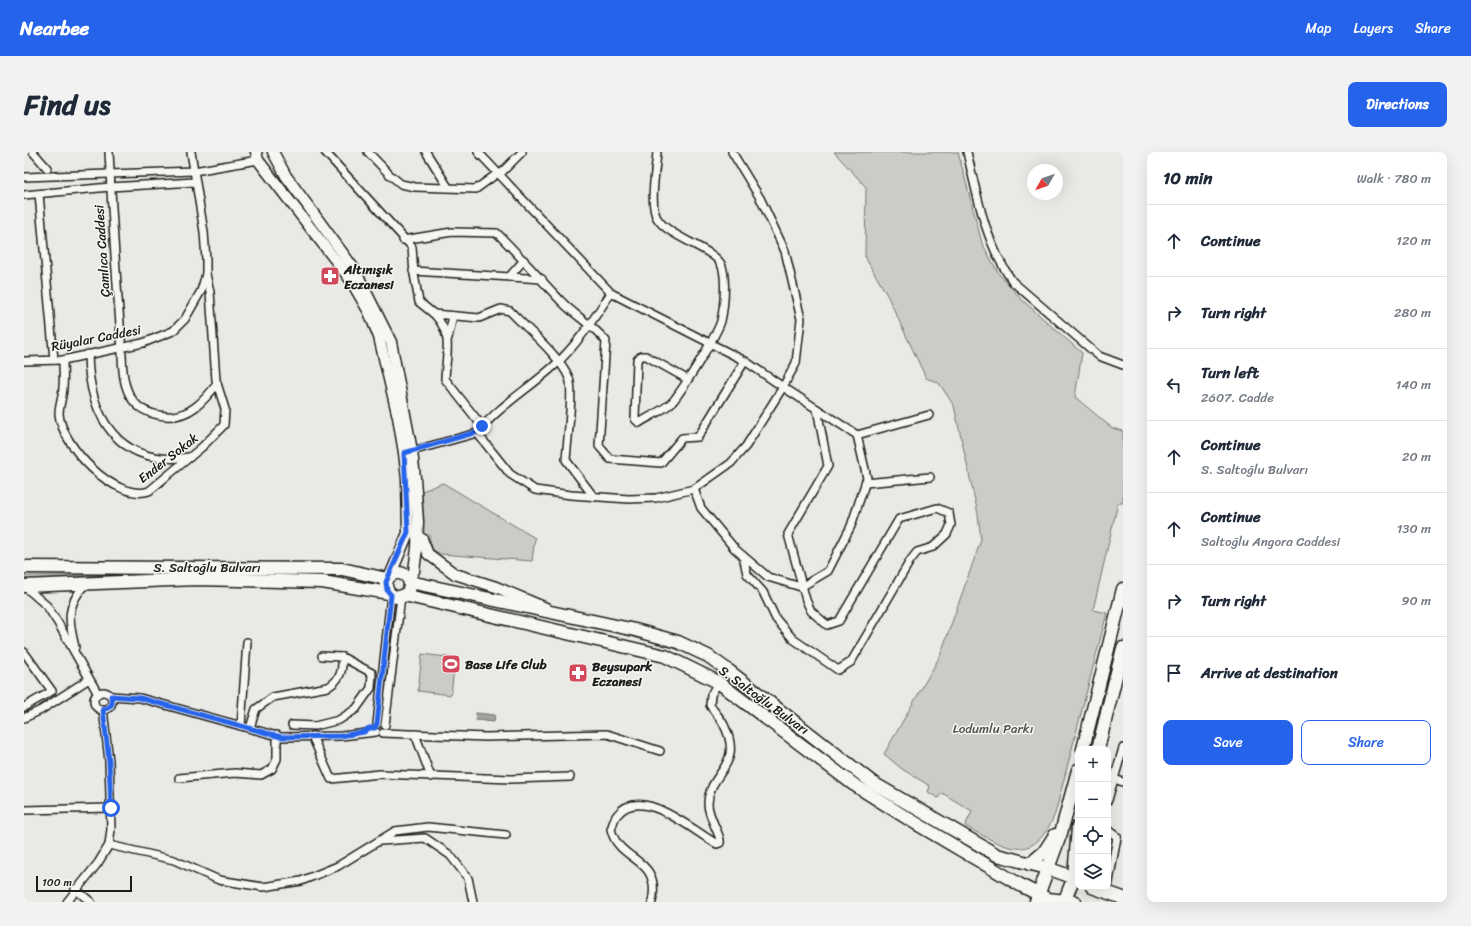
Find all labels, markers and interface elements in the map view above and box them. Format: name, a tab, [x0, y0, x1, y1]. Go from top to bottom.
text: Nearbee	[20, 12, 89, 45]
text: Map	[1306, 16, 1331, 41]
text: Layers	[1353, 16, 1393, 41]
text: Share	[1415, 16, 1451, 41]
text: Find us	[24, 80, 111, 129]
button: Directions	[1348, 82, 1447, 127]
text: 10 min	[1163, 163, 1212, 193]
north arrow	[1027, 164, 1063, 200]
text: Walk · 780 m	[1357, 167, 1431, 190]
street label: Çamlıca Caddesi	[87, 204, 117, 298]
text: Continue	[1201, 228, 1261, 254]
text: 120 m	[1396, 229, 1431, 252]
icon: ahead	[1163, 230, 1185, 252]
place label: Altınışık Eczanesi	[343, 258, 395, 296]
pharmacy icon: Altınışık Eczanesi	[319, 265, 341, 287]
text: Turn right	[1201, 300, 1266, 326]
text: 280 m	[1394, 301, 1431, 324]
icon: right	[1163, 302, 1185, 324]
street label: Rüyalar Caddesi	[49, 318, 143, 358]
text: Turn left	[1201, 360, 1259, 386]
text: 140 m	[1396, 373, 1431, 396]
icon: left	[1163, 374, 1185, 396]
text: 2607. Cadde	[1201, 386, 1274, 409]
route end	[473, 417, 491, 435]
street label: Ender Sokak	[133, 427, 203, 489]
text: Continue	[1201, 432, 1261, 458]
text: 20 m	[1402, 445, 1431, 468]
icon: ahead	[1163, 446, 1185, 468]
text: S. Saltoğlu Bulvarı	[1201, 458, 1308, 481]
text: Continue	[1201, 504, 1261, 530]
text: 130 m	[1397, 517, 1431, 540]
icon: ahead	[1163, 518, 1185, 540]
text: Saltoğlu Angora Caddesi	[1201, 530, 1340, 553]
street label: S. Saltoğlu Bulvarı	[153, 556, 261, 579]
text: Turn right	[1201, 588, 1266, 614]
text: 90 m	[1401, 589, 1431, 612]
icon: right	[1163, 590, 1185, 612]
sports icon: Base Life Club	[440, 653, 462, 675]
place label: Base Life Club	[465, 653, 548, 676]
place label: Beysupark Eczanesi	[592, 655, 653, 693]
street label: S. Saltoğlu Bulvarı	[714, 659, 814, 741]
text: Arrive at destination	[1201, 660, 1338, 686]
pharmacy icon: Beysupark Eczanesi	[567, 662, 589, 684]
icon: arrive	[1163, 662, 1185, 684]
park label: Lodumlu Parkı	[953, 717, 1034, 740]
button: Save	[1163, 720, 1293, 765]
button: Share	[1301, 720, 1431, 765]
map controls	[1075, 746, 1111, 890]
button: +	[1075, 746, 1111, 782]
button: −	[1075, 782, 1111, 818]
route start	[102, 799, 120, 817]
button: locate	[1075, 818, 1111, 854]
button: layers	[1075, 854, 1111, 890]
text: 100 m	[42, 873, 72, 892]
scale bar	[36, 874, 132, 893]

